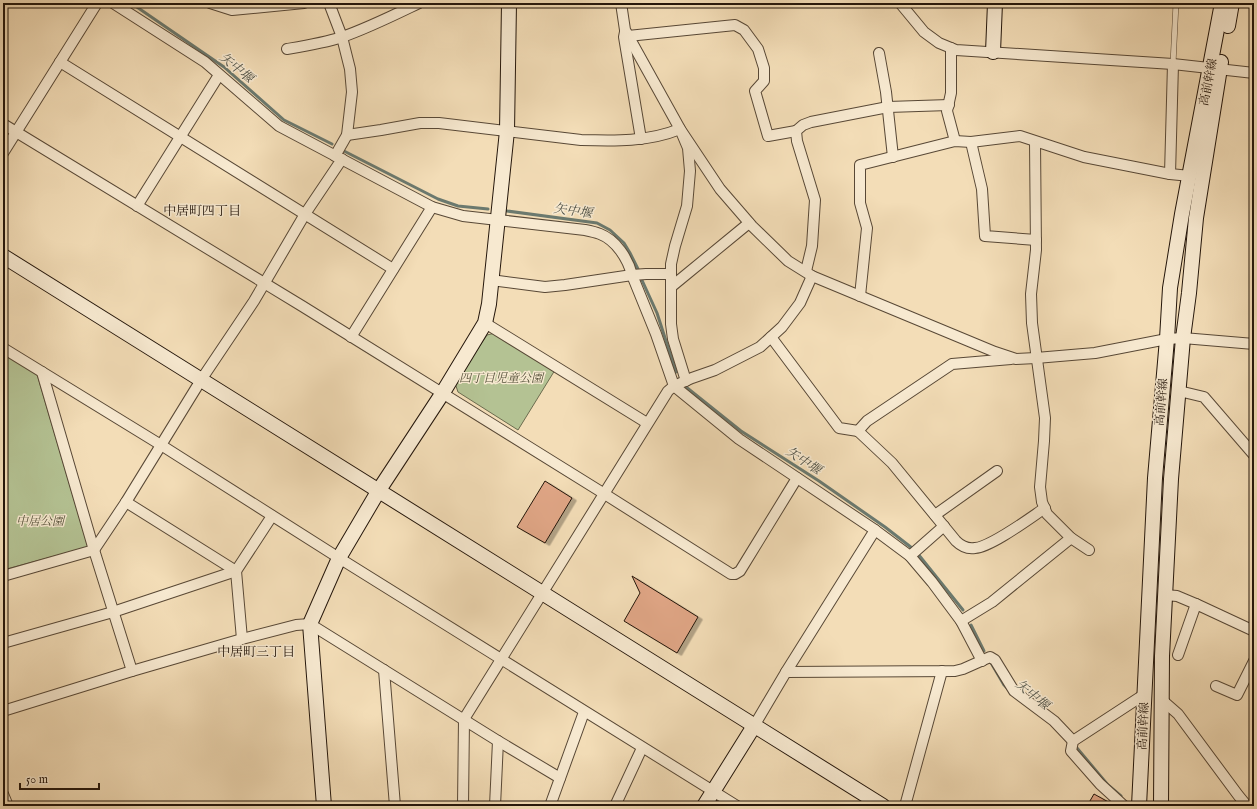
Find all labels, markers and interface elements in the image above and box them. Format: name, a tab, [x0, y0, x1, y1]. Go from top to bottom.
water label: 矢中堰	[216, 49, 258, 88]
street label: 高前幹線	[1197, 57, 1220, 107]
water label: 矢中堰	[552, 200, 595, 223]
district label: 中居町四丁目	[163, 203, 241, 220]
park label: 四丁目児童公園	[459, 371, 545, 386]
street label: 高前幹線	[1152, 377, 1171, 427]
water label: 矢中堰	[782, 444, 826, 480]
park label: 中居公園	[16, 514, 66, 529]
district label: 中居町三丁目	[217, 644, 295, 661]
water label: 矢中堰	[1012, 676, 1054, 715]
street label: 高前幹線	[1135, 702, 1152, 750]
scale bar	[20, 765, 99, 791]
text: 50 m	[26, 772, 48, 787]

